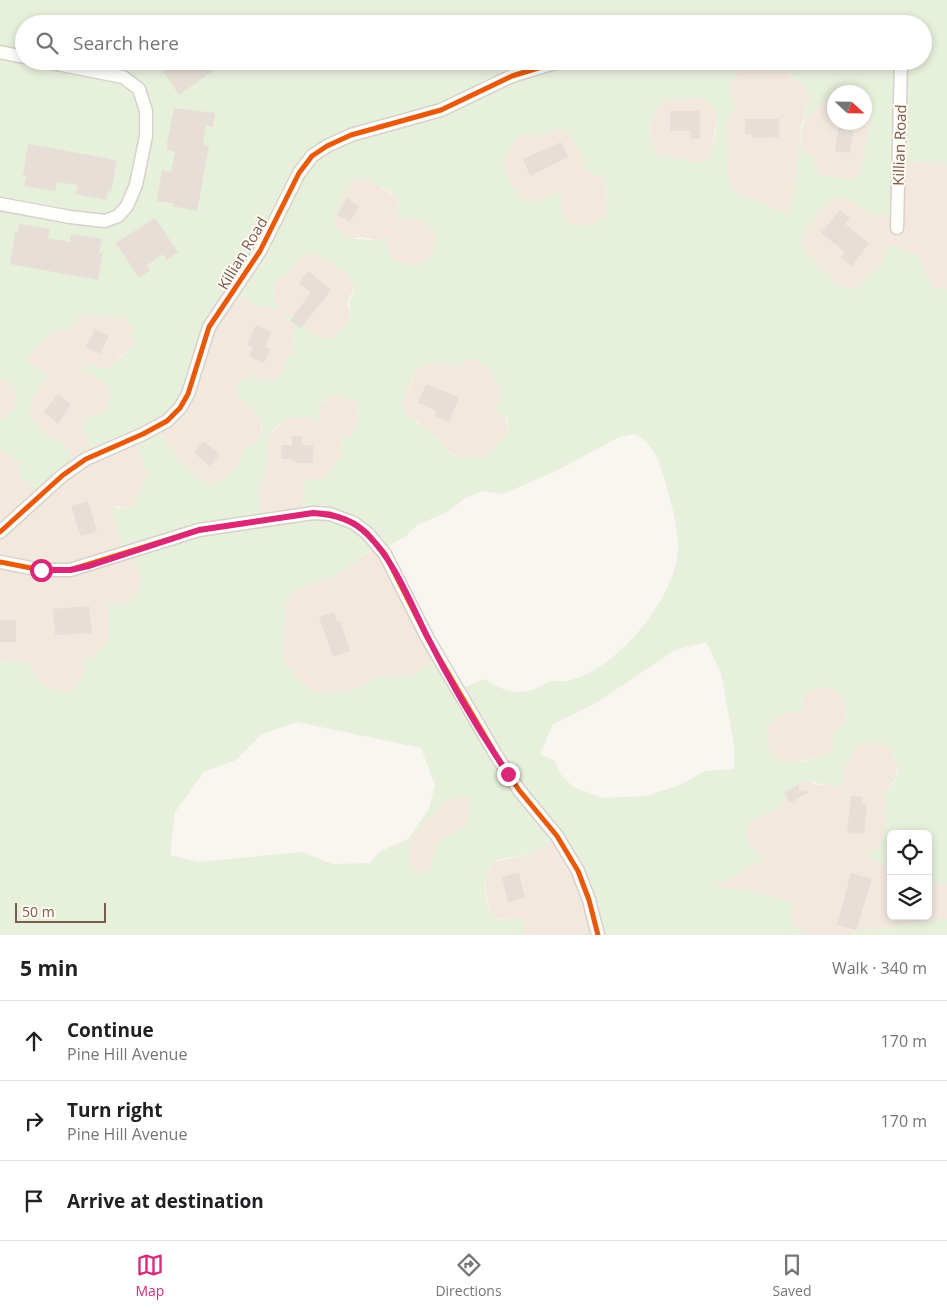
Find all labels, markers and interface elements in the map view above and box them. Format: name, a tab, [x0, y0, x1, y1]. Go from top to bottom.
search box	[15, 15, 932, 70]
icon: search	[33, 29, 61, 57]
text: Search here	[73, 30, 179, 56]
north arrow	[827, 85, 872, 130]
street label: Killian Road	[888, 104, 910, 186]
street label: Killian Road	[212, 213, 272, 293]
route start	[30, 559, 53, 582]
route end	[497, 763, 520, 786]
map controls	[887, 830, 932, 920]
button: locate	[887, 830, 932, 875]
button: layers	[887, 875, 932, 920]
scale bar	[15, 900, 106, 923]
text: 50 m	[22, 902, 55, 921]
text: 5 min	[20, 954, 78, 982]
text: Walk · 340 m	[832, 957, 927, 979]
text: Continue	[67, 1017, 154, 1043]
icon: ahead	[20, 1027, 48, 1055]
text: 170 m	[881, 1030, 927, 1052]
text: Pine Hill Avenue	[67, 1043, 187, 1065]
text: Turn right	[67, 1097, 162, 1123]
icon: right	[20, 1107, 48, 1135]
text: 170 m	[881, 1110, 927, 1132]
text: Pine Hill Avenue	[67, 1123, 187, 1145]
icon: arrive	[20, 1187, 48, 1215]
text: Arrive at destination	[67, 1188, 264, 1214]
tab: Map	[135, 1251, 164, 1300]
tab: Directions	[435, 1251, 502, 1300]
tab: Saved	[773, 1251, 811, 1300]

